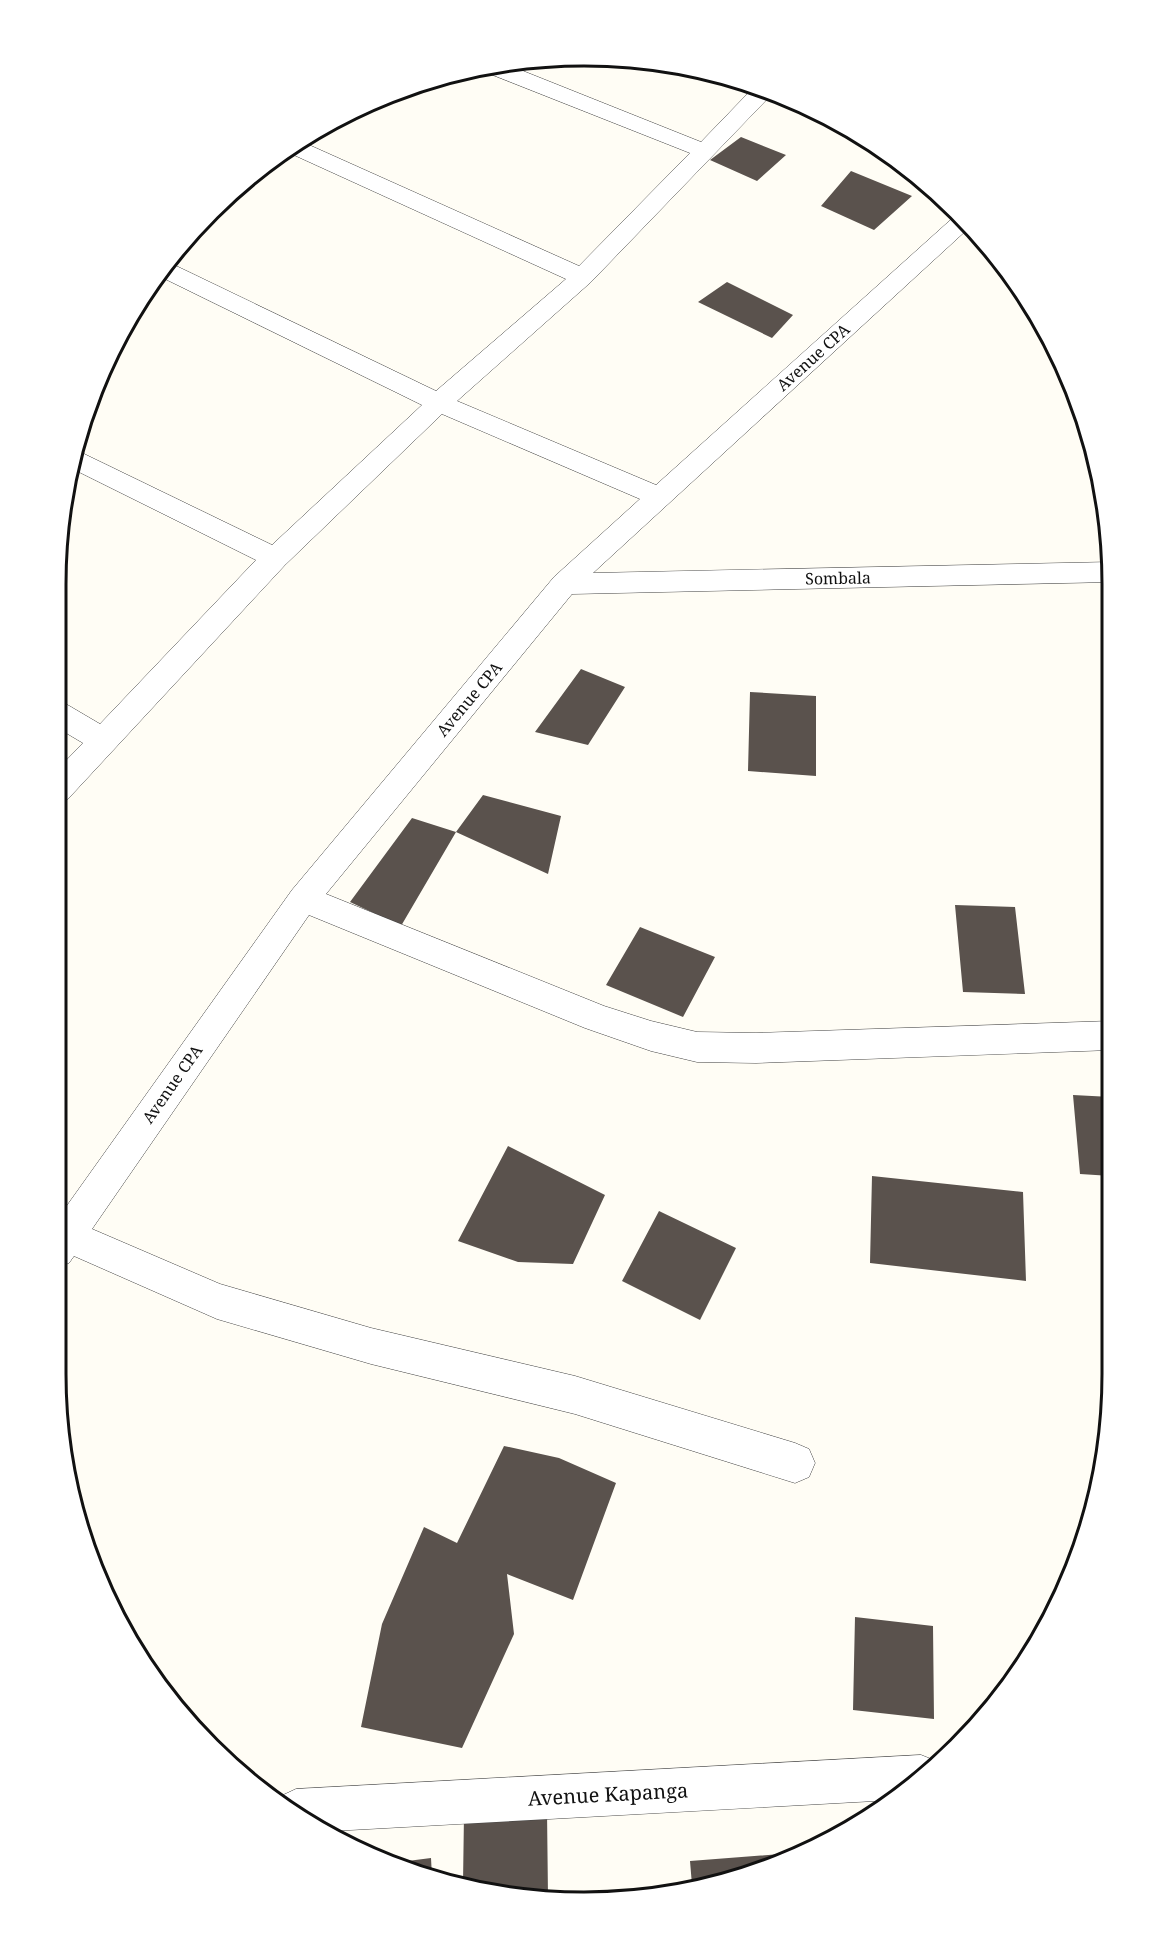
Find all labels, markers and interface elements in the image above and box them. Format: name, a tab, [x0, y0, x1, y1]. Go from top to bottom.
street label: Avenue CPA	[772, 318, 855, 396]
street label: Sombala	[805, 566, 871, 590]
street label: Avenue CPA	[431, 656, 507, 741]
street label: Avenue CPA	[137, 1040, 208, 1128]
street label: Avenue Kapanga	[527, 1776, 689, 1812]

